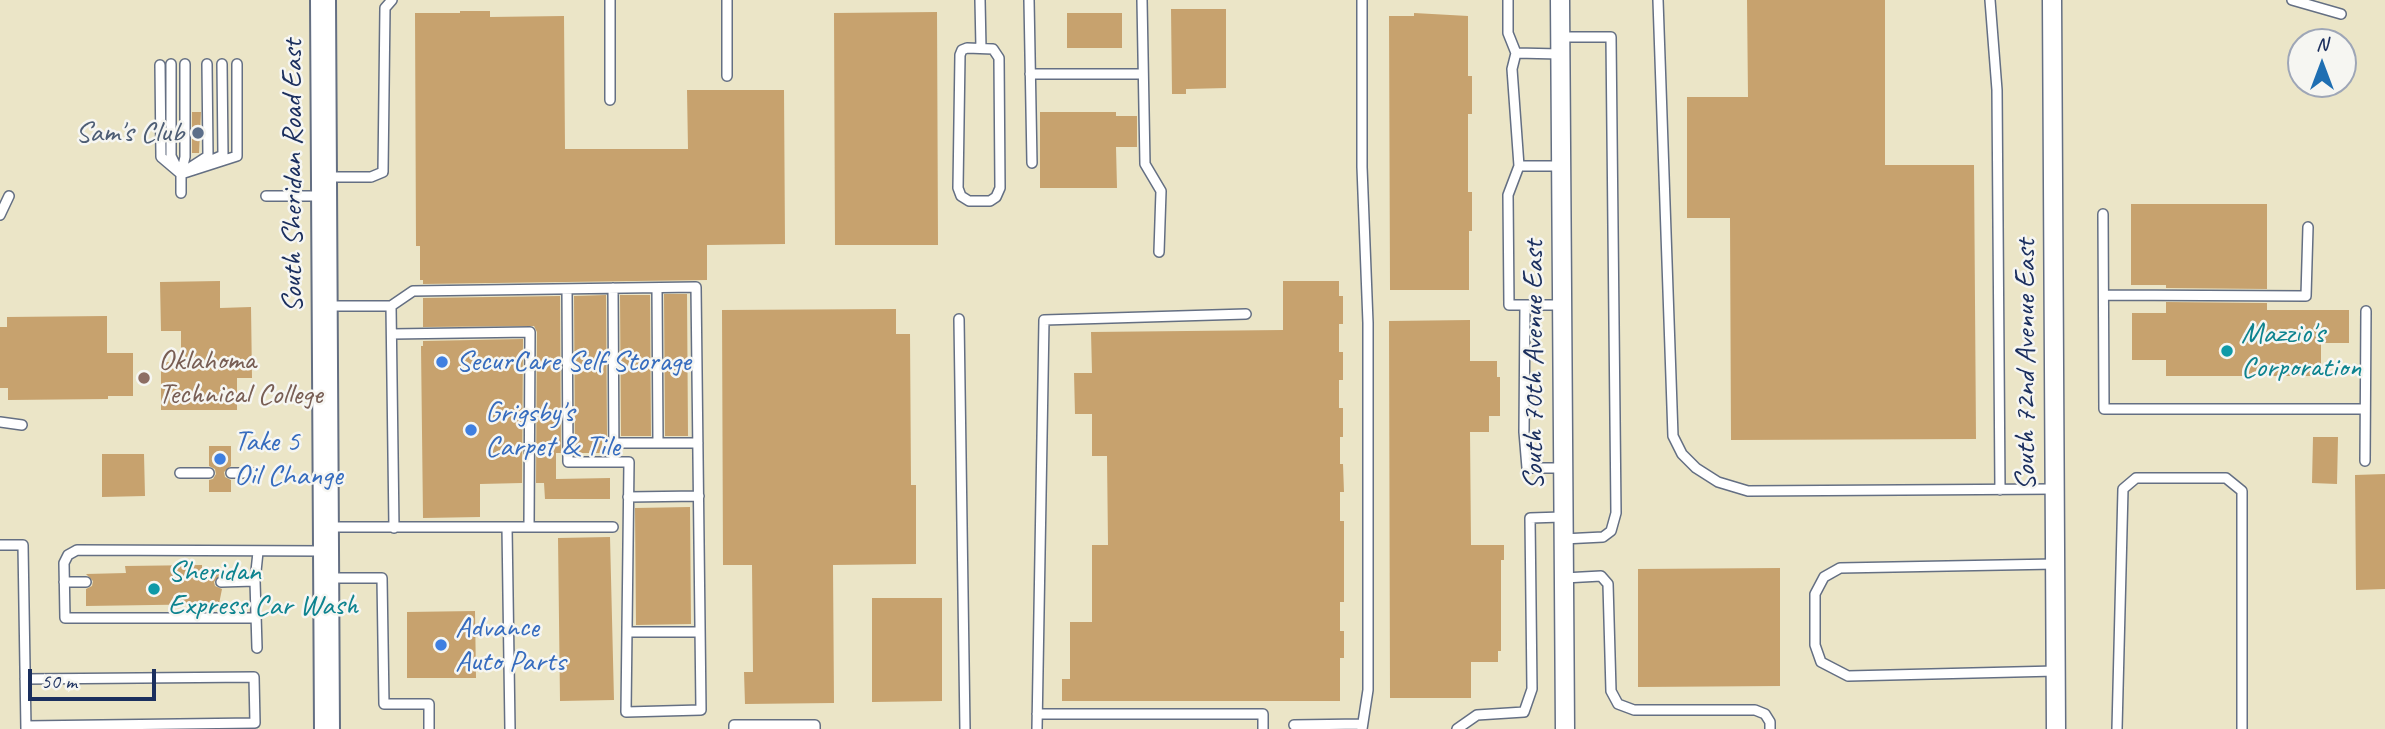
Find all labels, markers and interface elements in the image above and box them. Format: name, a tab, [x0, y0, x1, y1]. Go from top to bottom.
north arrow	[2287, 28, 2357, 98]
text: N	[2316, 32, 2328, 56]
street label: South Sheridan Road East	[275, 39, 311, 313]
place label: Sam's Club	[75, 115, 184, 151]
marker: Sam's Club	[190, 125, 206, 141]
street label: South 72nd Avenue East	[2008, 239, 2044, 491]
street label: South 70th Avenue East	[1516, 240, 1552, 490]
place label: Mazzio's Corporation	[2241, 316, 2361, 386]
place label: Oklahoma Technical College	[158, 343, 322, 414]
marker: Mazzio's Corporation	[2219, 343, 2235, 359]
place label: SecurCare Self Storage	[456, 344, 691, 380]
marker: SecurCare Self Storage	[434, 354, 450, 370]
marker: Oklahoma Technical College	[136, 370, 152, 386]
place label: Grigsby's Carpet & Tile	[485, 395, 620, 466]
marker: Grigsby's Carpet & Tile	[463, 422, 479, 438]
place label: Take 5 Oil Change	[234, 424, 343, 494]
marker: Take 5 Oil Change	[212, 451, 228, 467]
place label: Sheridan Express Car Wash	[168, 554, 358, 624]
marker: Sheridan Express Car Wash	[146, 581, 162, 597]
place label: Advance Auto Parts	[455, 610, 565, 680]
marker: Advance Auto Parts	[433, 637, 449, 653]
scale bar	[32, 656, 159, 700]
text: 50 m	[41, 668, 77, 694]

